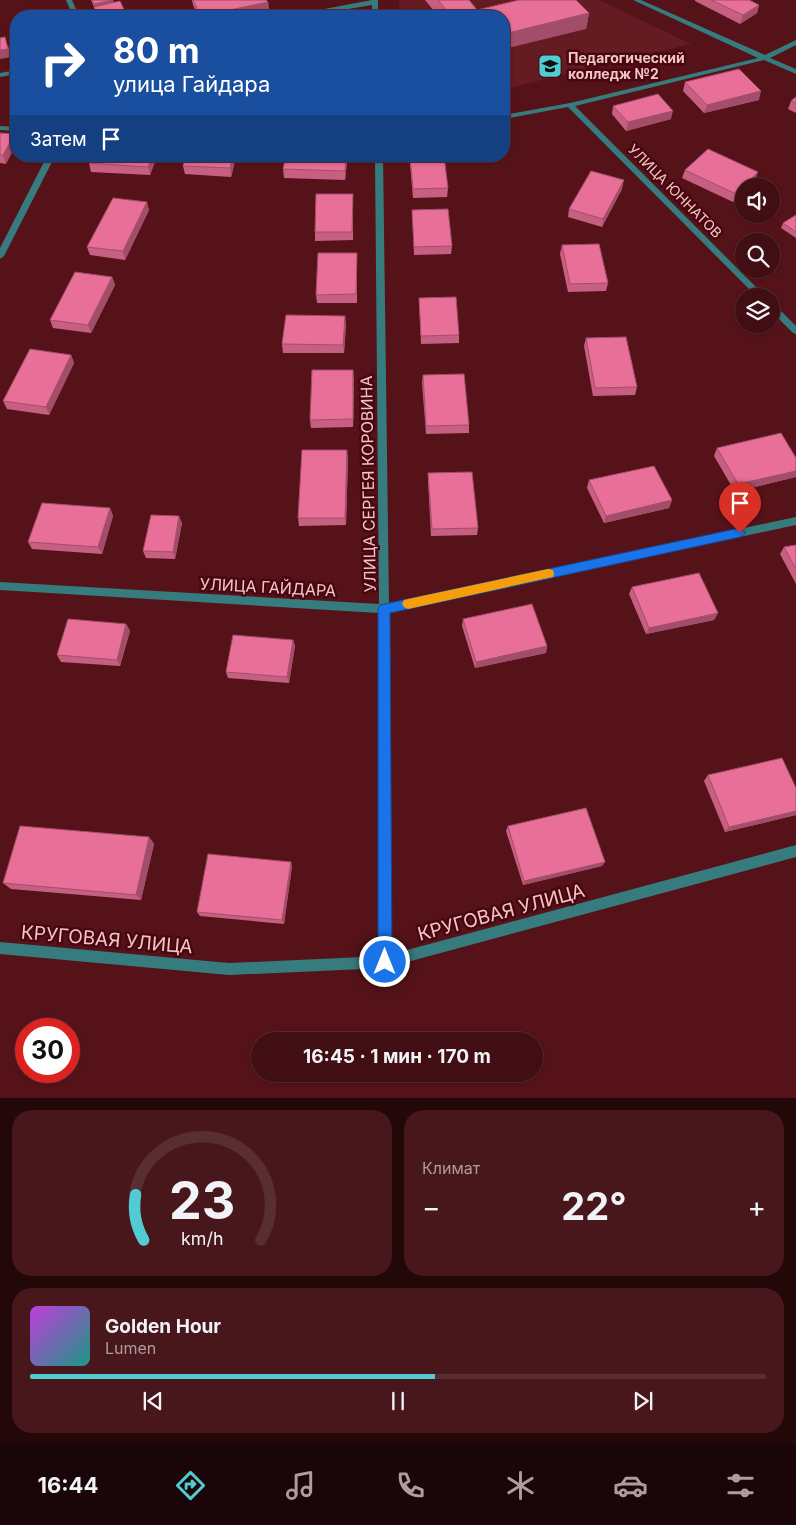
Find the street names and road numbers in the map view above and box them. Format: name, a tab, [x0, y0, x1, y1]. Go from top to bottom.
street label: УЛИЦА ЮННАТОВ	[625, 140, 726, 241]
street label: УЛИЦА СЕРГЕЯ КОРОВИНА	[356, 375, 380, 593]
street label: УЛИЦА ГАЙДАРА	[199, 573, 337, 601]
street label: КРУГОВАЯ УЛИЦА	[415, 879, 587, 946]
street label: КРУГОВАЯ УЛИЦА	[20, 921, 194, 958]

